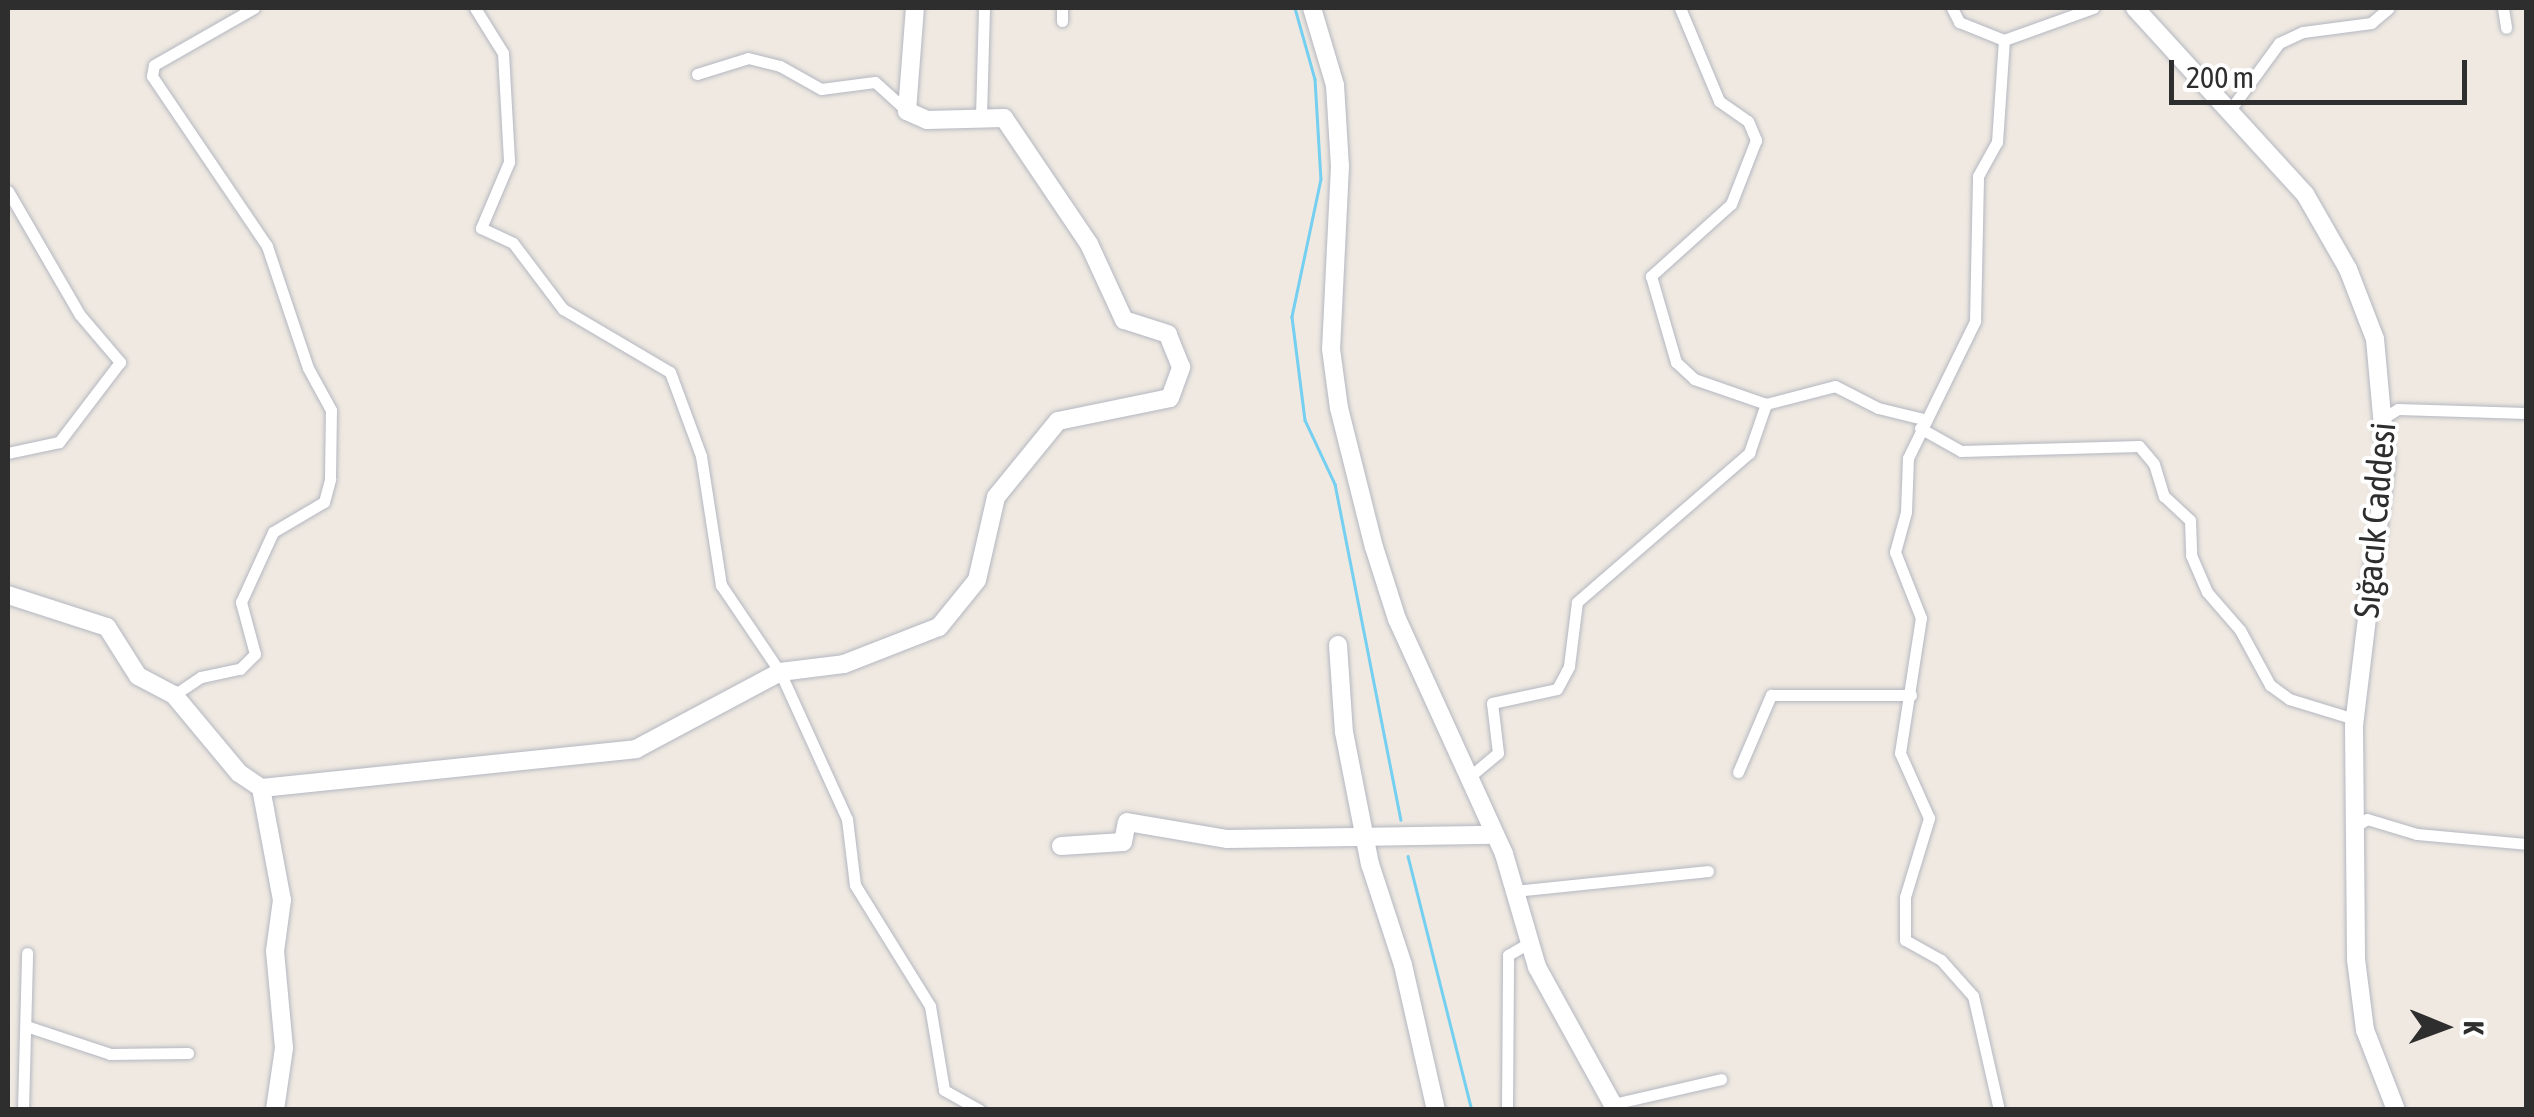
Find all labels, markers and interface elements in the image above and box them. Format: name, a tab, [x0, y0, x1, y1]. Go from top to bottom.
scale bar	[2174, 40, 2472, 102]
text: 200 m	[2186, 60, 2254, 94]
street label: Sığacık Caddesi	[2345, 421, 2403, 619]
north arrow	[2394, 977, 2494, 1077]
text: K	[2458, 1020, 2490, 1035]

